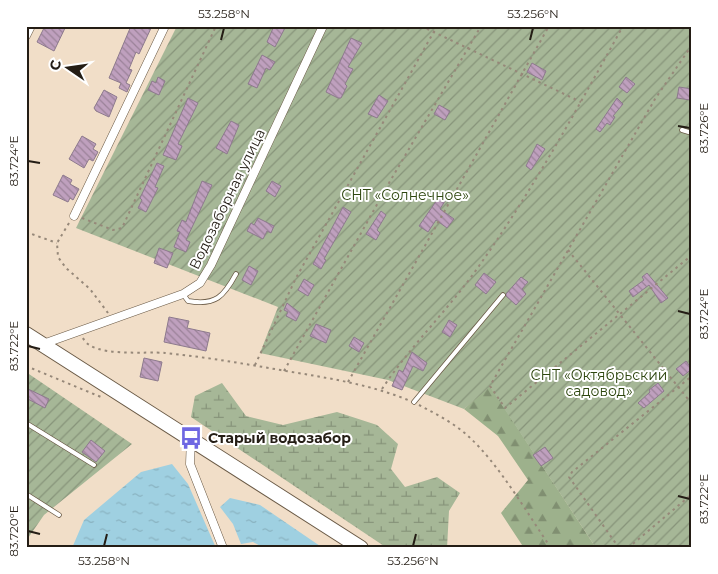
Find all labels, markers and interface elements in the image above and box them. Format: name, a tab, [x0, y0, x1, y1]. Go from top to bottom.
text: 53.258°N	[198, 6, 250, 21]
text: 53.256°N	[507, 6, 559, 21]
north arrow	[42, 42, 92, 92]
text: С	[45, 58, 65, 72]
text: 83.726°E	[696, 103, 711, 153]
street label: Водозаборная улица	[185, 126, 269, 272]
text: 83.724°E	[6, 135, 21, 187]
park label: СНТ «Солнечное»	[341, 186, 469, 204]
text: 83.724°E	[696, 288, 711, 340]
text: 83.722°E	[6, 321, 21, 371]
park label: СНТ «Октябрьский садовод»	[531, 366, 667, 400]
bus stop icon: Старый водозабор	[178, 425, 204, 451]
place label: Старый водозабор	[208, 429, 351, 447]
text: 83.722°E	[696, 474, 711, 524]
text: 83.720°E	[6, 505, 21, 557]
text: 53.258°N	[78, 553, 130, 568]
text: 53.256°N	[387, 553, 439, 568]

